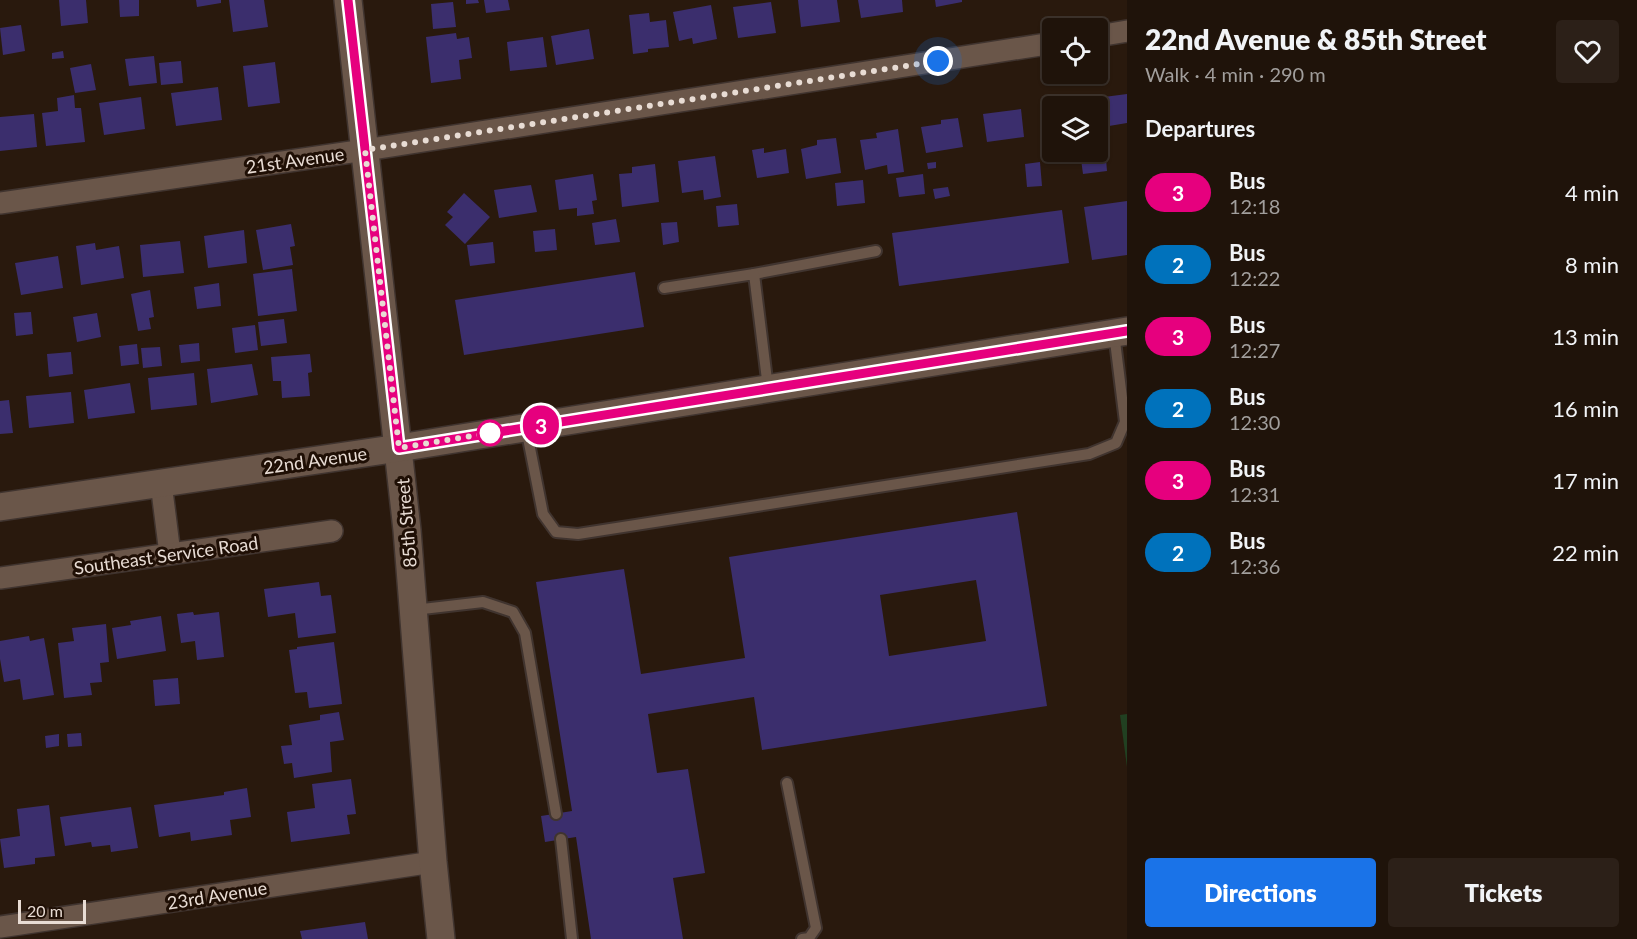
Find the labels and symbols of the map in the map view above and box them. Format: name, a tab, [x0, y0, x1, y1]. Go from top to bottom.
your location	[923, 46, 953, 76]
street label: 21st Avenue	[245, 142, 345, 178]
line badge: 3	[522, 406, 560, 444]
unlabelled marker	[477, 420, 503, 446]
street label: 22nd Avenue	[262, 442, 368, 478]
street label: 85th Street	[391, 477, 421, 568]
street label: Southeast Service Road	[73, 531, 259, 579]
street label: 23rd Avenue	[166, 876, 268, 914]
scale bar	[18, 897, 86, 924]

